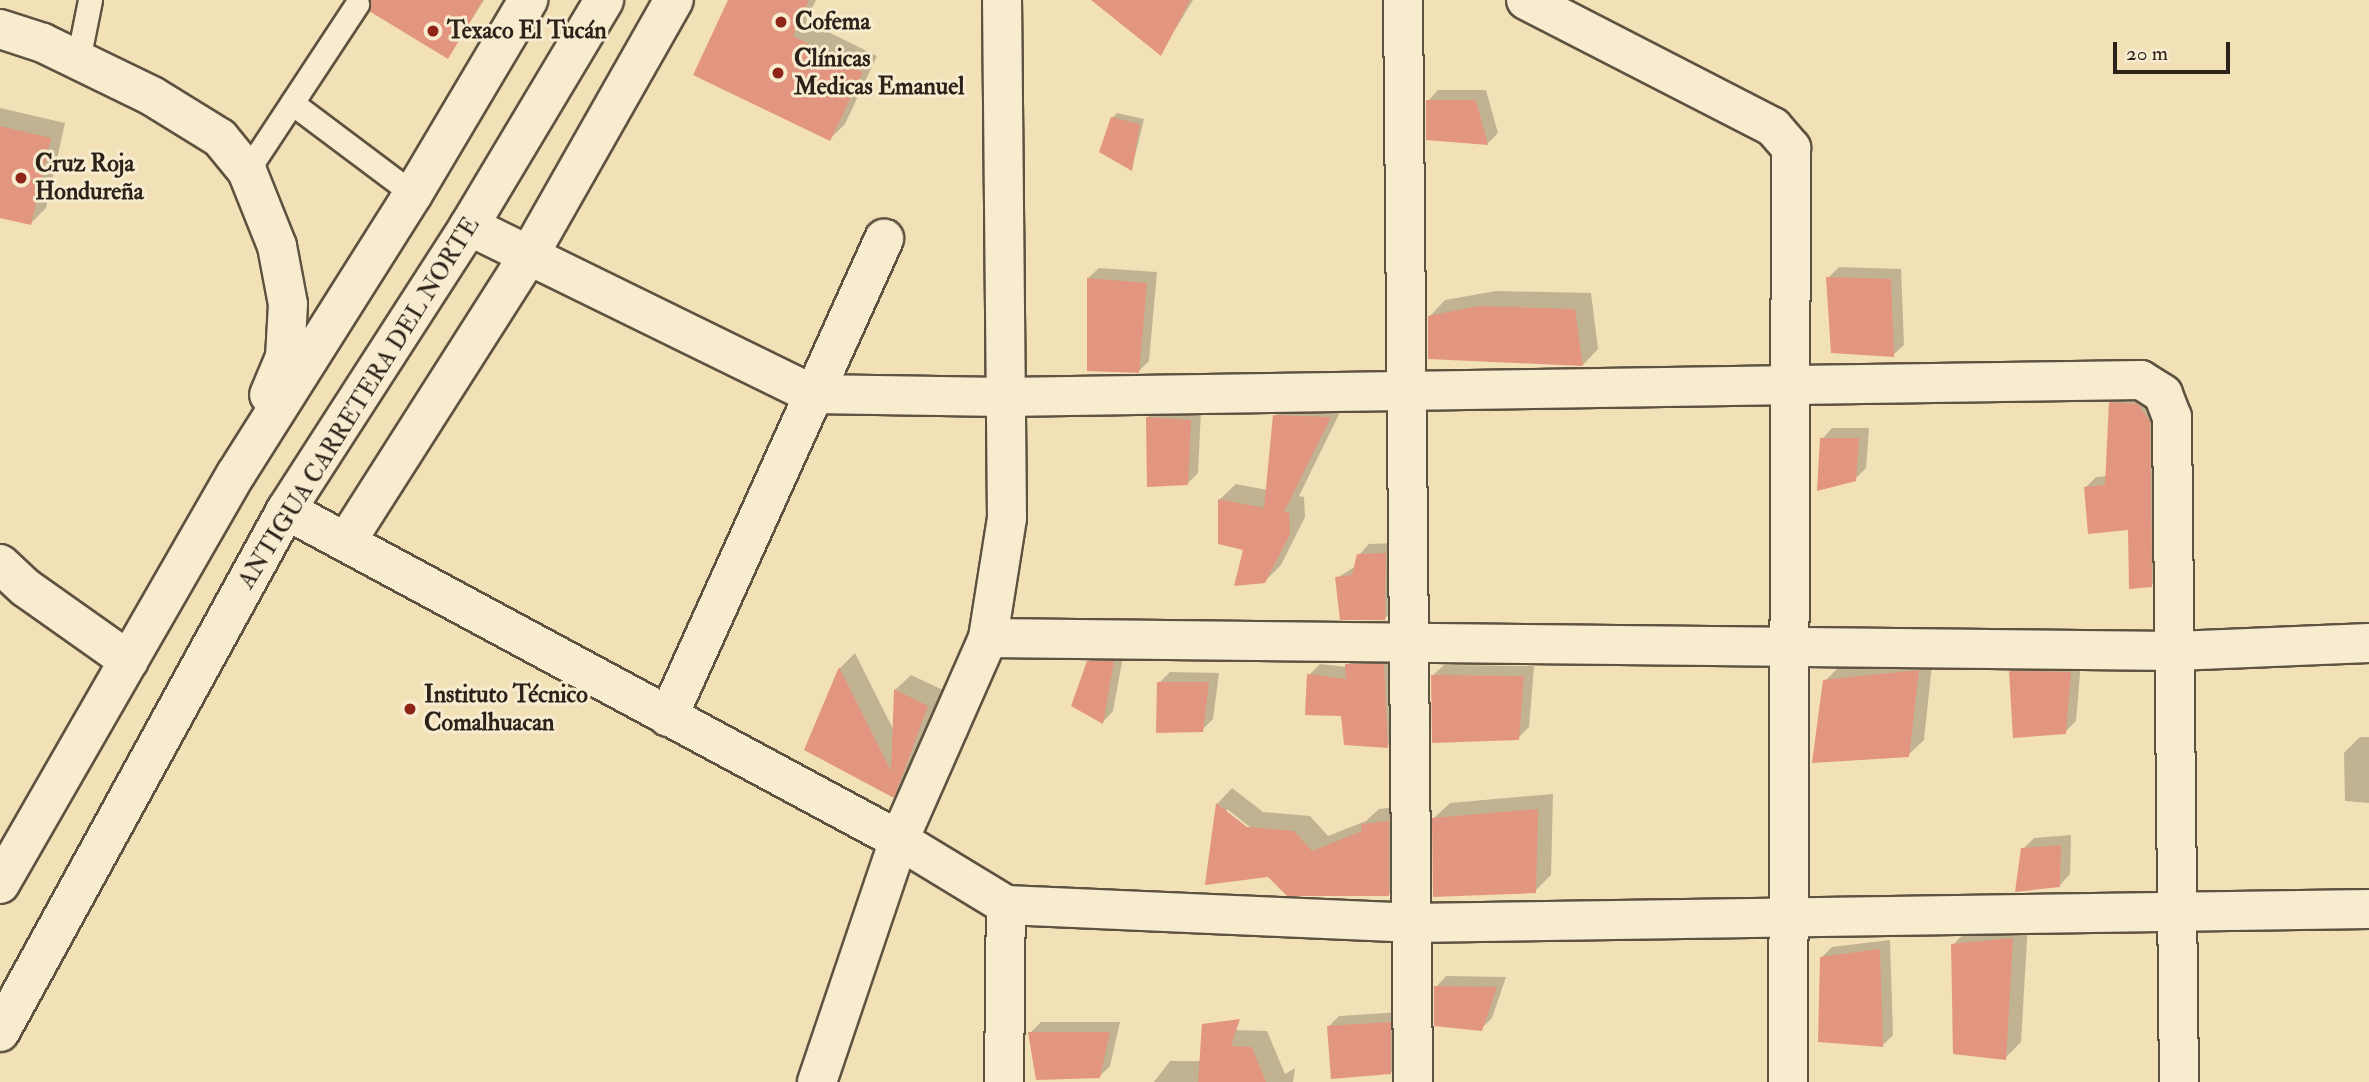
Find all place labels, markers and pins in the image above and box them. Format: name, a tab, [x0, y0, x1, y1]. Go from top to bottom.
place label: Cofema	[795, 8, 870, 36]
marker: Cofema	[773, 14, 789, 30]
place label: Texaco El Tucán	[447, 17, 607, 45]
marker: Texaco El Tucán	[425, 23, 441, 39]
place label: Clínicas Medicas Emanuel	[794, 45, 964, 101]
marker: Clínicas Medicas Emanuel	[768, 63, 788, 83]
place label: Cruz Roja Hondureña	[35, 150, 144, 206]
marker: Cruz Roja Hondureña	[13, 170, 29, 186]
place label: Instituto Técnico Comalhuacan	[424, 681, 588, 737]
marker: Instituto Técnico Comalhuacan	[402, 701, 418, 717]

